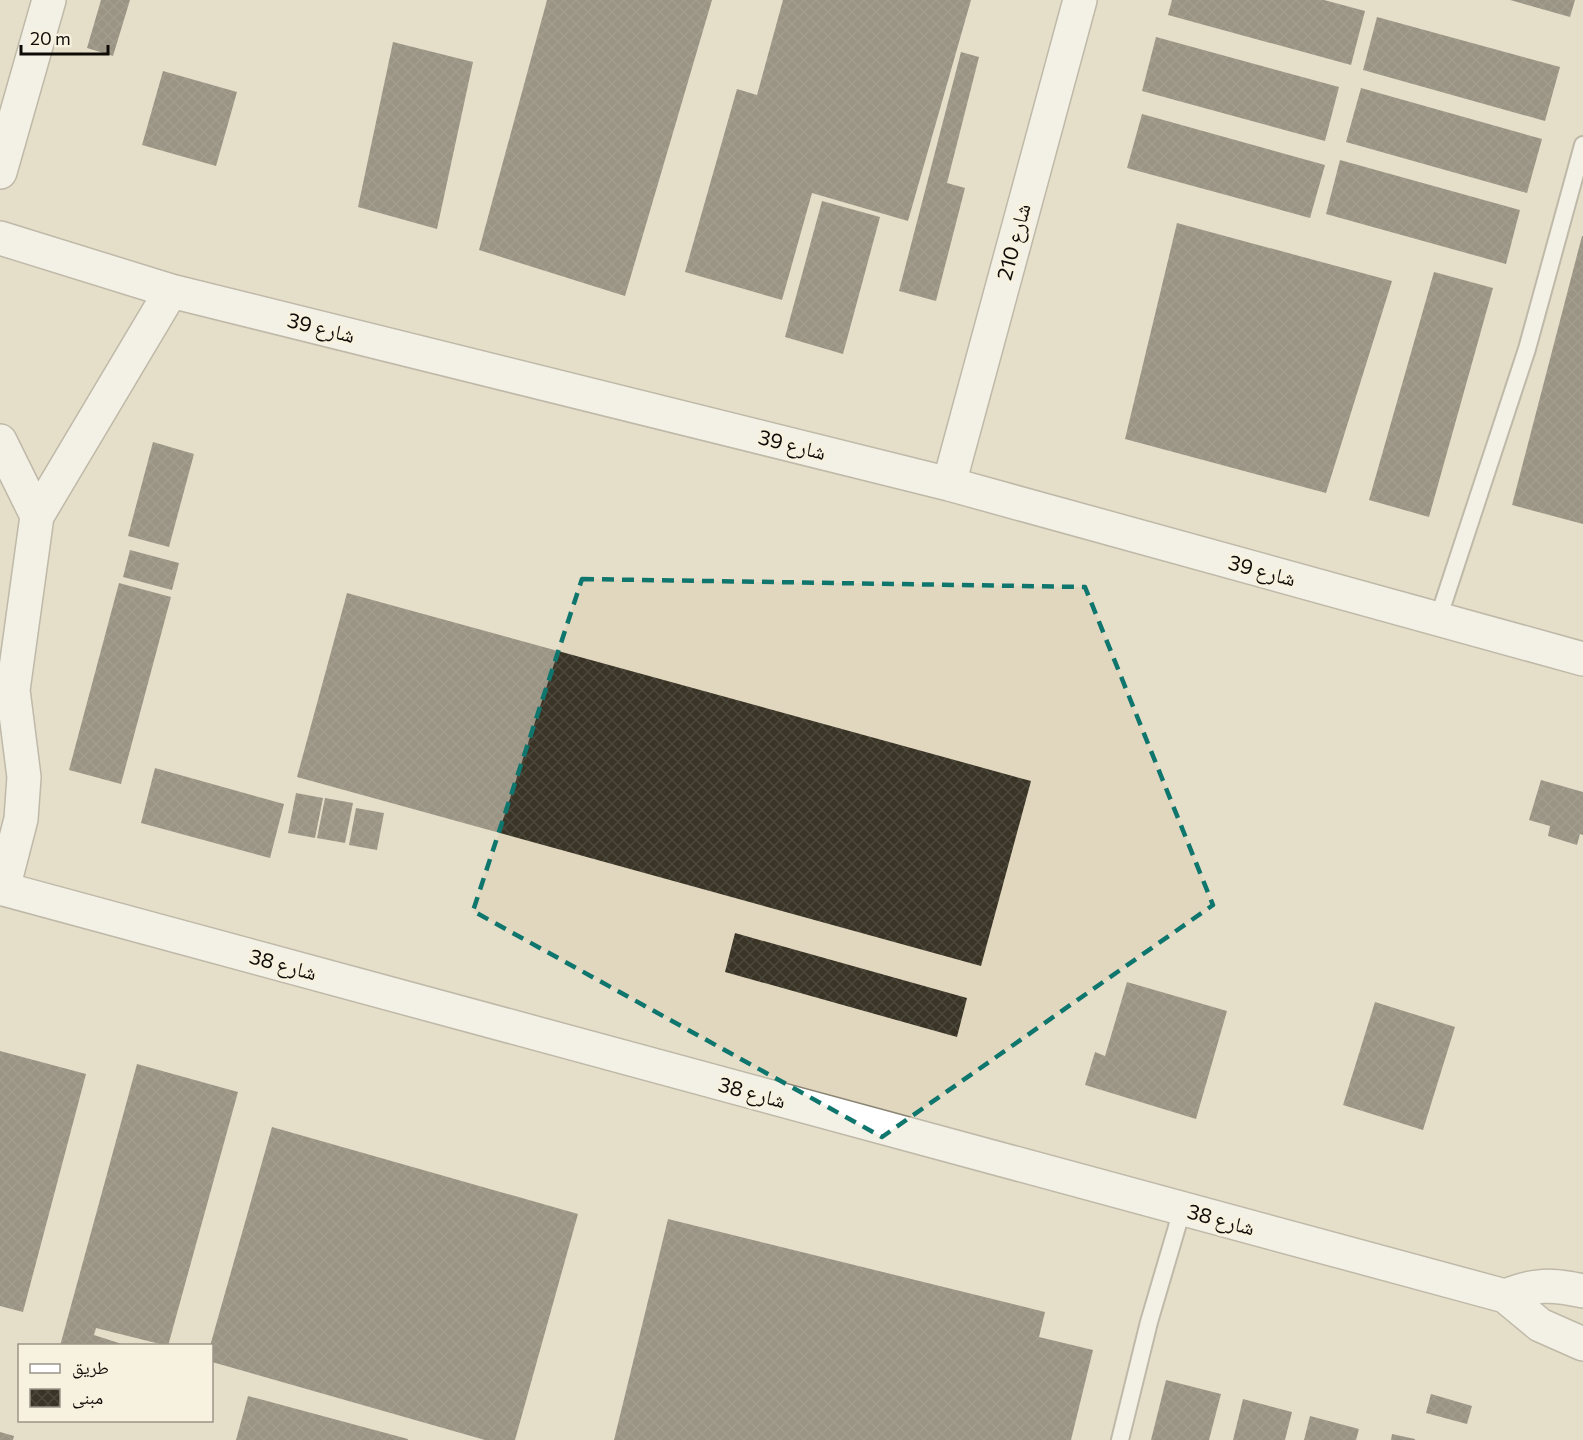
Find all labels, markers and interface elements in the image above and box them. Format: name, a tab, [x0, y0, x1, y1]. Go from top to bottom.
scale bar	[21, 18, 108, 56]
text: 20 m	[30, 27, 71, 49]
street label: شارع 210	[990, 201, 1037, 283]
street label: شارع 39	[285, 306, 358, 349]
street label: شارع 39	[756, 423, 829, 466]
street label: شارع 39	[1225, 549, 1299, 592]
street label: شارع 38	[246, 943, 320, 986]
street label: شارع 38	[715, 1071, 789, 1114]
street label: شارع 38	[1184, 1198, 1258, 1241]
legend	[18, 1344, 213, 1422]
text: طريق	[72, 1356, 109, 1379]
text: مبنى	[72, 1386, 103, 1409]

